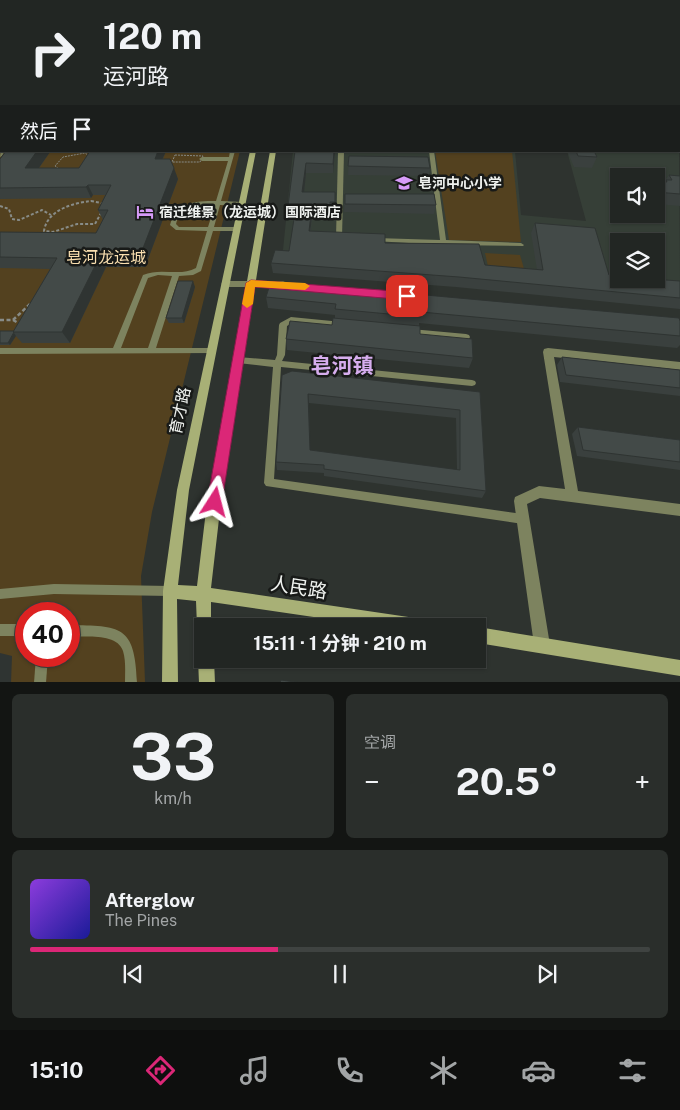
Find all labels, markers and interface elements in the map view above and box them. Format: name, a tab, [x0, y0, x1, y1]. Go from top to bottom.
text: 120 m	[103, 16, 202, 57]
icon: right	[20, 20, 85, 85]
text: 运河路	[103, 63, 169, 89]
icon: arrive	[68, 115, 96, 143]
text: 然后	[20, 120, 58, 142]
map controls	[610, 168, 665, 288]
button: sound	[610, 168, 665, 223]
school or university icon: 皂河中心小学	[394, 173, 414, 193]
place label: 皂河中心小学	[418, 175, 502, 191]
hotel icon: 宿迁维景（龙运城）国际酒店	[135, 202, 155, 222]
place label: 宿迁维景（龙运城）国际酒店	[159, 204, 341, 220]
button: layers	[610, 233, 665, 288]
park label: 皂河龙运城	[66, 248, 146, 267]
pin	[386, 275, 428, 317]
icon: arrive	[393, 282, 421, 310]
district label: 皂河镇	[311, 353, 374, 378]
street label: 育才路	[166, 386, 194, 436]
position arrow	[188, 475, 240, 527]
street label: 人民路	[269, 572, 329, 602]
speed limit sign: 40	[15, 602, 80, 667]
text: 15:11 · 1 分钟 · 210 m	[253, 632, 427, 654]
text: 33	[130, 718, 216, 795]
text: 空调	[364, 733, 396, 752]
text: 20.5°	[456, 759, 558, 804]
text: −	[364, 765, 380, 798]
text: +	[634, 765, 650, 798]
text: km/h	[154, 789, 192, 808]
text: Afterglow	[105, 889, 195, 911]
text: The Pines	[105, 911, 177, 930]
icon: previous	[119, 960, 147, 988]
icon: pause	[326, 960, 354, 988]
icon: next	[533, 960, 561, 988]
icon: directions	[143, 1053, 178, 1088]
icon: music	[237, 1053, 272, 1088]
icon: phone	[332, 1053, 367, 1088]
icon: climate	[426, 1053, 461, 1088]
icon: car	[521, 1053, 556, 1088]
icon: filters	[615, 1053, 650, 1088]
text: 15:10	[30, 1057, 84, 1083]

